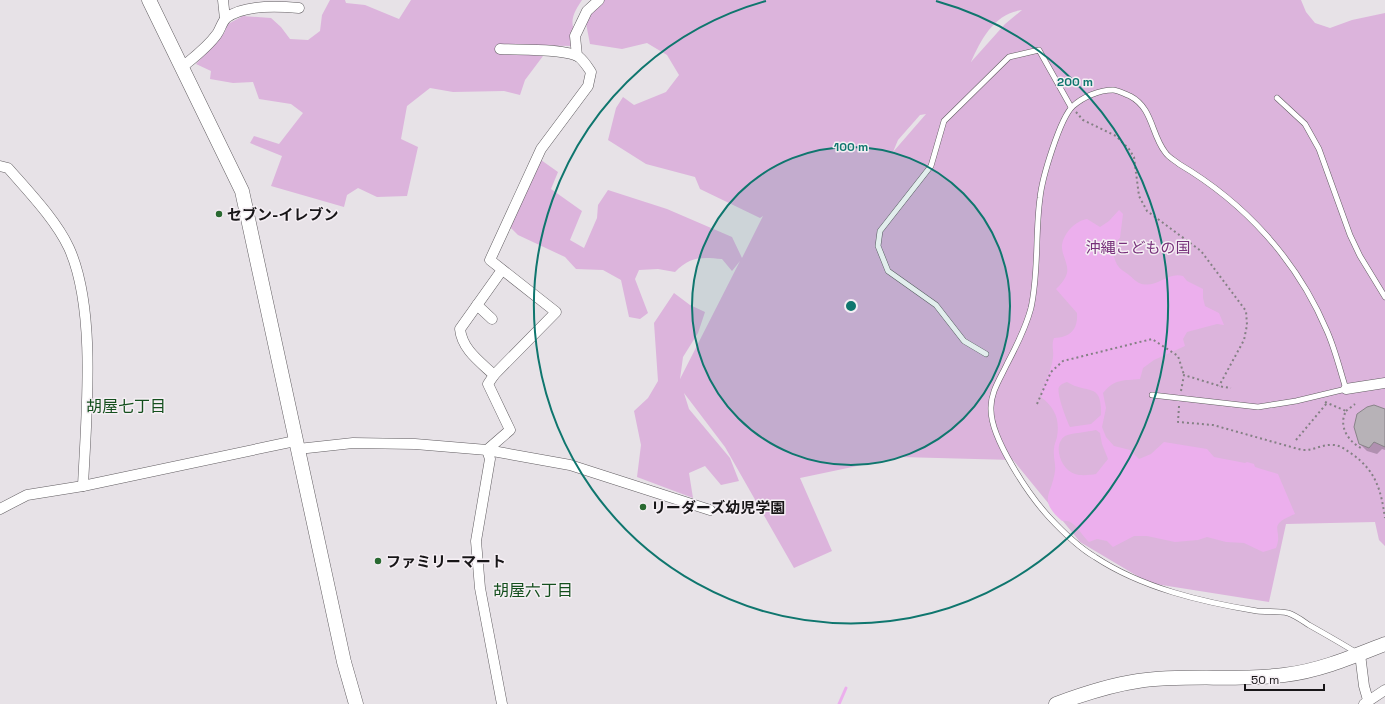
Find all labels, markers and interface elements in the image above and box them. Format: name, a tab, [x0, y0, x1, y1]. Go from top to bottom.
text: 200 m	[1057, 74, 1093, 90]
text: 100 m	[834, 139, 868, 155]
place label: セブン-イレブン	[227, 205, 338, 224]
marker: セブン-イレブン	[214, 209, 224, 219]
park label: 沖縄こどもの国	[1085, 238, 1191, 257]
centre of rings	[844, 299, 858, 313]
district label: 胡屋七丁目	[86, 396, 166, 417]
place label: リーダーズ幼児学園	[651, 498, 785, 517]
marker: リーダーズ幼児学園	[638, 502, 648, 512]
place label: ファミリーマート	[386, 552, 506, 571]
marker: ファミリーマート	[373, 556, 383, 566]
district label: 胡屋六丁目	[493, 580, 573, 601]
scale bar	[1245, 666, 1324, 692]
text: 50 m	[1251, 672, 1279, 688]

